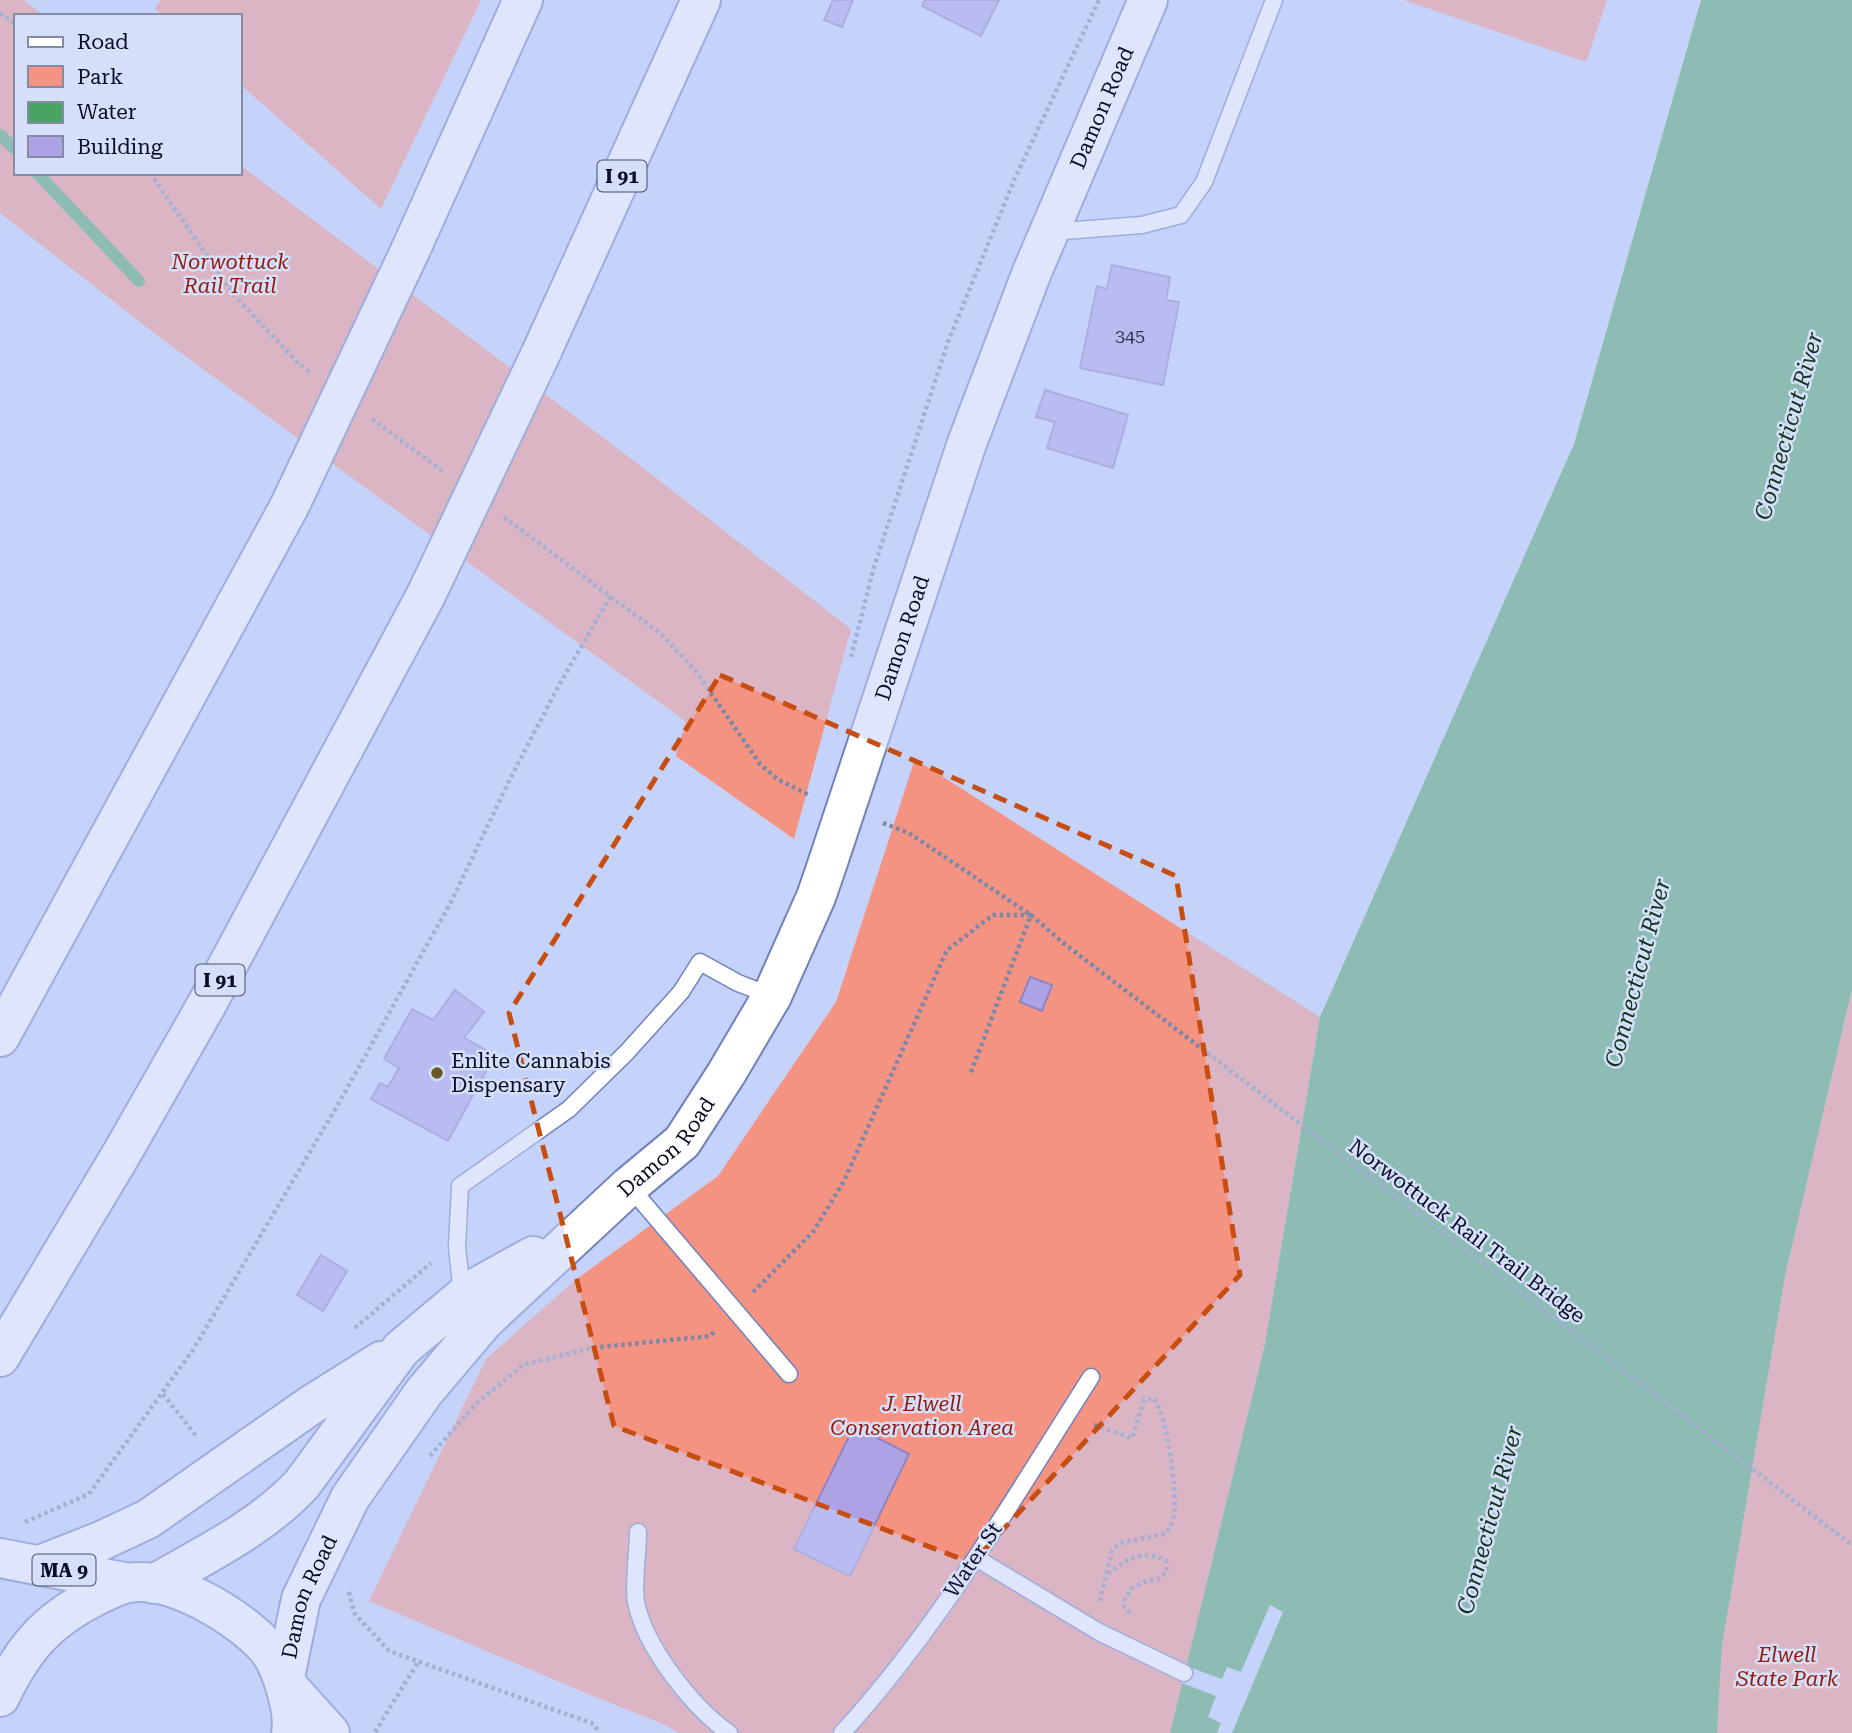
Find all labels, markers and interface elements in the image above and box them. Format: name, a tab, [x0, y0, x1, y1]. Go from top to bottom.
legend	[14, 14, 242, 175]
text: Road	[77, 30, 129, 54]
street label: Damon Road	[1065, 43, 1139, 172]
text: Park	[77, 65, 123, 89]
text: Water	[77, 100, 137, 124]
text: Building	[77, 135, 163, 159]
road number: I 91	[598, 160, 646, 192]
park label: Norwottuck Rail Trail	[170, 250, 289, 298]
house number: 345	[1115, 325, 1145, 346]
water label: Connecticut River	[1749, 329, 1829, 523]
street label: Damon Road	[870, 572, 934, 704]
water label: Connecticut River	[1600, 875, 1676, 1070]
road number: I 91	[196, 964, 244, 996]
place label: Enlite Cannabis Dispensary	[451, 1049, 611, 1097]
marker: Enlite Cannabis Dispensary	[429, 1065, 445, 1081]
street label: Damon Road	[613, 1092, 720, 1202]
street label: Norwottuck Rail Trail Bridge	[1344, 1134, 1590, 1328]
park label: J. Elwell Conservation Area	[830, 1392, 1014, 1440]
water label: Connecticut River	[1452, 1422, 1528, 1617]
street label: Water St	[939, 1518, 1007, 1602]
street label: Damon Road	[277, 1531, 342, 1661]
road number: MA 9	[32, 1554, 96, 1586]
park label: Elwell State Park	[1735, 1643, 1839, 1691]

